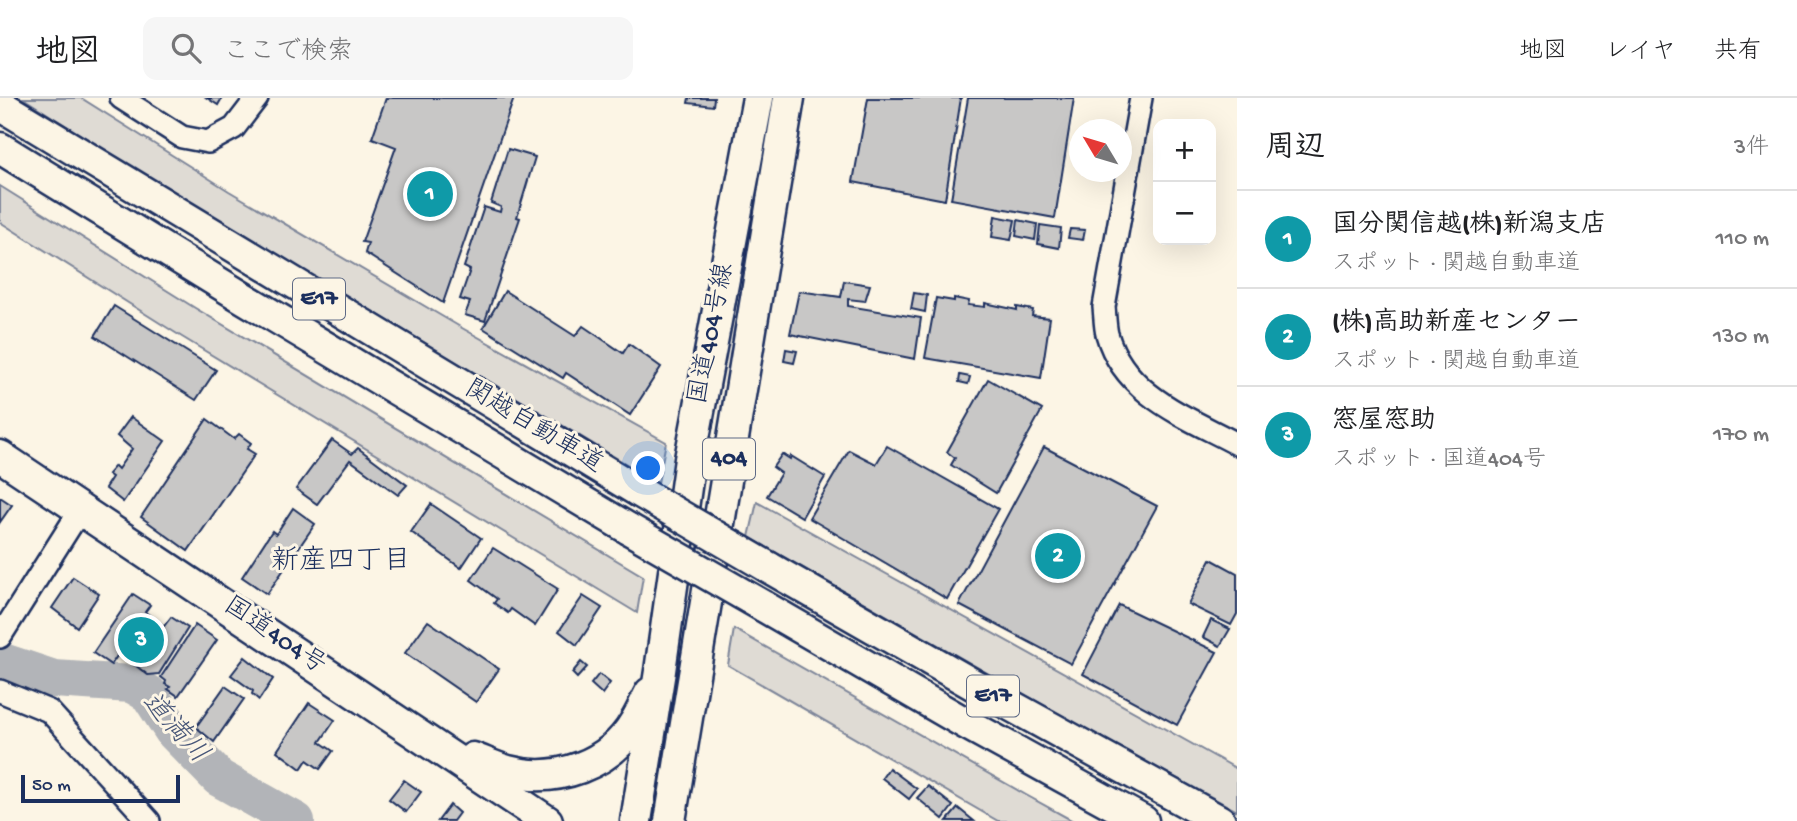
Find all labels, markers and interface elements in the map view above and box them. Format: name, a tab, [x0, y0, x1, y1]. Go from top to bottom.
search box	[143, 17, 633, 80]
icon: search	[167, 29, 205, 67]
text: 地図	[35, 36, 101, 74]
text: ここで検索	[223, 38, 353, 69]
text: 地図	[1519, 38, 1567, 67]
text: レイヤ	[1605, 38, 1676, 67]
text: 共有	[1714, 38, 1762, 67]
north arrow	[1069, 119, 1132, 182]
map controls	[1153, 119, 1216, 245]
button: +	[1153, 119, 1216, 182]
text: 周辺	[1265, 132, 1325, 167]
text: 3件	[1734, 135, 1769, 162]
pin: 1	[407, 168, 453, 220]
button: −	[1153, 182, 1216, 245]
text: 国分関信越(株)新潟支店	[1332, 211, 1607, 242]
text: 1	[1283, 226, 1293, 253]
text: 110 m	[1716, 226, 1769, 253]
text: スポット · 関越自動車道	[1332, 251, 1580, 278]
street label: 国道404号線	[683, 260, 742, 407]
road number: E17	[293, 279, 345, 320]
text: (株)高助新産センター	[1332, 309, 1581, 340]
text: 2	[1282, 324, 1294, 351]
text: 130 m	[1713, 324, 1769, 351]
text: スポット · 関越自動車道	[1332, 349, 1580, 376]
street label: 関越自動車道	[458, 373, 609, 481]
text: 窓屋窓助	[1332, 407, 1436, 438]
text: 3	[1282, 422, 1294, 449]
text: 170 m	[1713, 422, 1769, 449]
road number: 404	[703, 438, 755, 480]
text: スポット · 国道404号	[1332, 447, 1546, 474]
your location	[631, 451, 665, 485]
pin: 2	[1035, 530, 1081, 582]
district label: 新産四丁目	[271, 545, 411, 579]
street label: 国道404号	[217, 591, 332, 683]
pin: 3	[118, 614, 164, 666]
road number: E17	[967, 676, 1019, 716]
water label: 道満川	[134, 686, 215, 771]
scale bar	[21, 772, 180, 804]
text: 50 m	[32, 775, 71, 798]

